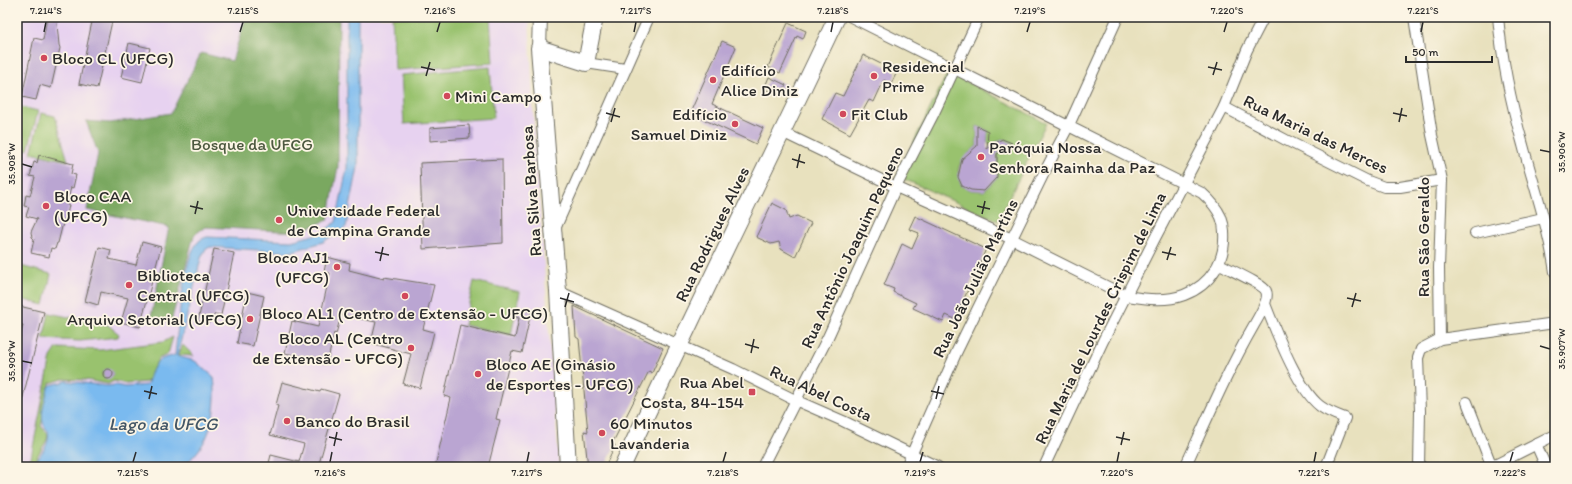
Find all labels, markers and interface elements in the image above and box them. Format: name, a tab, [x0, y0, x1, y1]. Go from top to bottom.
text: 7.214°S	[30, 4, 62, 17]
text: 7.215°S	[227, 4, 259, 17]
text: 7.216°S	[424, 4, 456, 17]
text: 7.217°S	[621, 4, 652, 17]
text: 7.218°S	[817, 4, 849, 17]
text: 7.219°S	[1014, 4, 1046, 17]
text: 7.220°S	[1211, 4, 1244, 17]
text: 7.221°S	[1407, 4, 1439, 17]
scale bar	[1406, 38, 1492, 64]
text: 50 m	[1412, 45, 1438, 59]
place label: Bloco CL (UFCG)	[52, 48, 174, 68]
marker: Bloco CL (UFCG)	[39, 53, 49, 63]
place label: Residencial Prime	[882, 56, 965, 96]
place label: Edifício Alice Diniz	[721, 60, 798, 100]
marker: Residencial Prime	[869, 71, 879, 81]
marker: Edifício Alice Diniz	[708, 75, 718, 85]
place label: Mini Campo	[455, 86, 542, 106]
street label: Rua Maria das Merces	[1240, 90, 1392, 178]
marker: Mini Campo	[442, 91, 452, 101]
place label: Edifício Samuel Diniz	[631, 104, 727, 144]
place label: Fit Club	[851, 104, 908, 124]
marker: Fit Club	[838, 109, 848, 119]
marker: Edifício Samuel Diniz	[730, 119, 740, 129]
street label: Rua Silva Barbosa	[516, 125, 546, 257]
text: 35.906°W	[1555, 131, 1568, 173]
park label: Bosque da UFCG	[191, 134, 313, 154]
place label: Paróquia Nossa Senhora Rainha da Paz	[989, 137, 1155, 177]
text: 35.908°W	[5, 143, 18, 185]
street label: Rua Antônio Joaquim Pequeno	[796, 143, 908, 351]
marker: Paróquia Nossa Senhora Rainha da Paz	[976, 152, 986, 162]
street label: Rua Rodrigues Alves	[671, 163, 753, 305]
street label: Rua São Geraldo	[1413, 177, 1433, 297]
place label: Bloco CAA (UFCG)	[54, 186, 132, 226]
street label: Rua Maria de Lourdes Crispim de Lima	[1030, 189, 1170, 447]
street label: Rua João Julião Martins	[928, 195, 1022, 361]
place label: Universidade Federal de Campina Grande	[287, 200, 440, 240]
marker: Bloco CAA (UFCG)	[41, 201, 51, 211]
marker: Universidade Federal de Campina Grande	[274, 215, 284, 225]
place label: Bloco AJ1 (UFCG)	[257, 247, 329, 287]
marker: Bloco AJ1 (UFCG)	[332, 262, 342, 272]
place label: Biblioteca Central (UFCG)	[137, 265, 250, 305]
marker: Biblioteca Central (UFCG)	[124, 280, 134, 290]
marker: Bloco AL1 (Centro de Extensão - UFCG)	[400, 291, 410, 301]
place label: Bloco AL1 (Centro de Extensão - UFCG)	[262, 303, 548, 323]
place label: Arquivo Setorial (UFCG)	[67, 309, 242, 329]
marker: Arquivo Setorial (UFCG)	[245, 314, 255, 324]
place label: Bloco AL (Centro de Extensão - UFCG)	[253, 328, 403, 368]
text: 35.907°W	[1555, 328, 1568, 370]
text: 35.909°W	[5, 340, 18, 382]
marker: Bloco AL (Centro de Extensão - UFCG)	[406, 343, 416, 353]
place label: Bloco AE (Ginásio de Esportes - UFCG)	[486, 354, 633, 394]
street label: Rua Abel Costa	[767, 361, 875, 425]
marker: Bloco AE (Ginásio de Esportes - UFCG)	[473, 369, 483, 379]
place label: Rua Abel Costa, 84-154	[641, 372, 744, 412]
marker: Rua Abel Costa, 84-154	[747, 387, 757, 397]
place label: Banco do Brasil	[295, 411, 410, 431]
water label: Lago da UFCG	[108, 413, 219, 435]
place label: 60 Minutos Lavanderia	[610, 413, 693, 453]
marker: Banco do Brasil	[282, 416, 292, 426]
marker: 60 Minutos Lavanderia	[597, 428, 607, 438]
text: 7.215°S	[117, 466, 149, 479]
text: 7.216°S	[314, 466, 346, 479]
text: 7.217°S	[512, 466, 543, 479]
text: 7.218°S	[707, 466, 739, 479]
text: 7.219°S	[904, 466, 936, 479]
text: 7.220°S	[1101, 466, 1134, 479]
text: 7.221°S	[1298, 466, 1330, 479]
text: 7.222°S	[1494, 466, 1526, 479]

